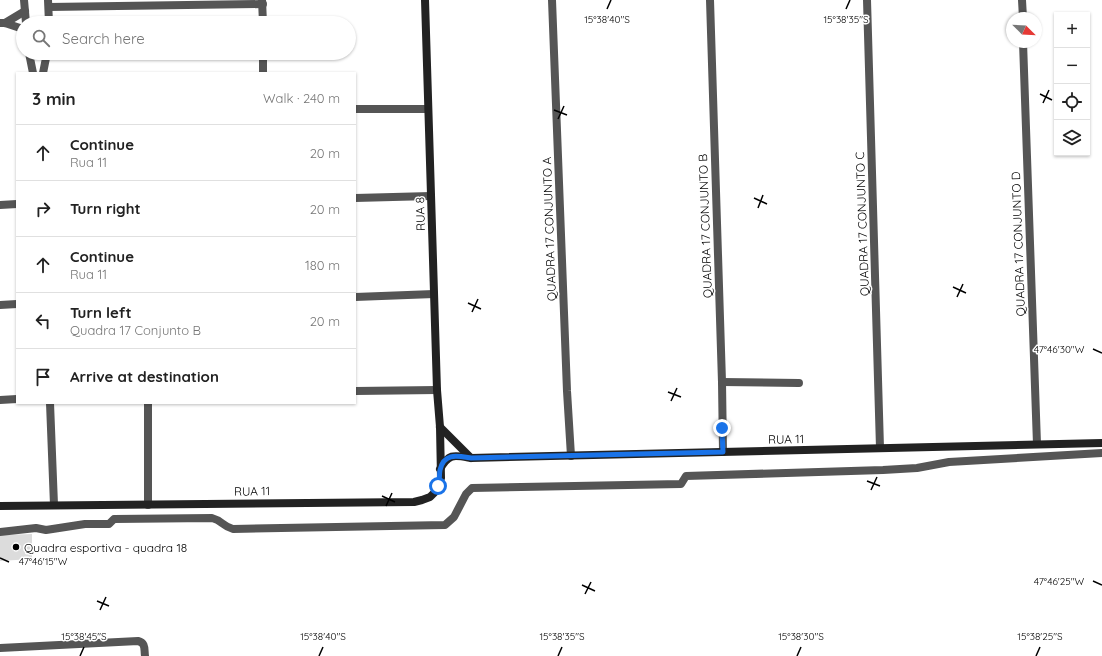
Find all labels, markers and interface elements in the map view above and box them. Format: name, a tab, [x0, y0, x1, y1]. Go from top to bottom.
north arrow	[1006, 12, 1042, 48]
map controls	[1054, 12, 1090, 156]
button: +	[1054, 12, 1090, 48]
text: 15°38'40"S	[584, 13, 630, 26]
text: 15°38'35"S	[823, 13, 869, 26]
search box	[16, 16, 356, 60]
icon: search	[30, 27, 52, 49]
text: Search here	[62, 29, 145, 48]
button: −	[1054, 48, 1090, 84]
button: locate	[1054, 84, 1090, 120]
text: 3 min	[32, 88, 76, 109]
text: Walk · 240 m	[263, 90, 340, 106]
button: layers	[1054, 120, 1090, 156]
text: Continue	[70, 135, 134, 154]
icon: ahead	[32, 142, 54, 164]
text: 20 m	[310, 145, 340, 161]
street label: QUADRA 17 CONJUNTO C	[852, 151, 872, 296]
street label: QUADRA 17 CONJUNTO B	[695, 153, 715, 298]
text: Rua 11	[70, 154, 107, 170]
street label: QUADRA 17 CONJUNTO A	[539, 156, 559, 301]
street label: QUADRA 17 CONJUNTO D	[1008, 171, 1028, 317]
street label: RUA 8	[412, 197, 428, 231]
icon: right	[32, 198, 54, 220]
text: Turn right	[70, 199, 141, 218]
text: 20 m	[310, 201, 340, 217]
text: Continue	[70, 247, 134, 266]
icon: ahead	[32, 254, 54, 276]
text: 180 m	[305, 257, 340, 273]
text: Rua 11	[70, 266, 107, 282]
text: Turn left	[70, 303, 132, 322]
icon: left	[32, 310, 54, 332]
text: 20 m	[310, 313, 340, 329]
text: Quadra 17 Conjunto B	[70, 322, 201, 338]
text: 47°46'30"W	[1034, 343, 1085, 356]
icon: arrive	[32, 366, 54, 388]
text: Arrive at destination	[70, 367, 219, 386]
route end	[713, 419, 731, 437]
street label: RUA 11	[768, 431, 804, 447]
route start	[429, 477, 447, 495]
street label: RUA 11	[234, 483, 270, 499]
place label: Quadra esportiva - quadra 18	[24, 540, 187, 555]
marker: Quadra esportiva - quadra 18	[11, 542, 21, 552]
text: 47°46'15"W	[19, 555, 68, 568]
text: 47°46'25"W	[1034, 575, 1085, 588]
text: 15°38'45"S	[61, 630, 107, 643]
text: 15°38'40"S	[300, 630, 346, 643]
text: 15°38'35"S	[539, 630, 585, 643]
text: 15°38'30"S	[778, 630, 824, 643]
text: 15°38'25"S	[1017, 630, 1063, 643]

